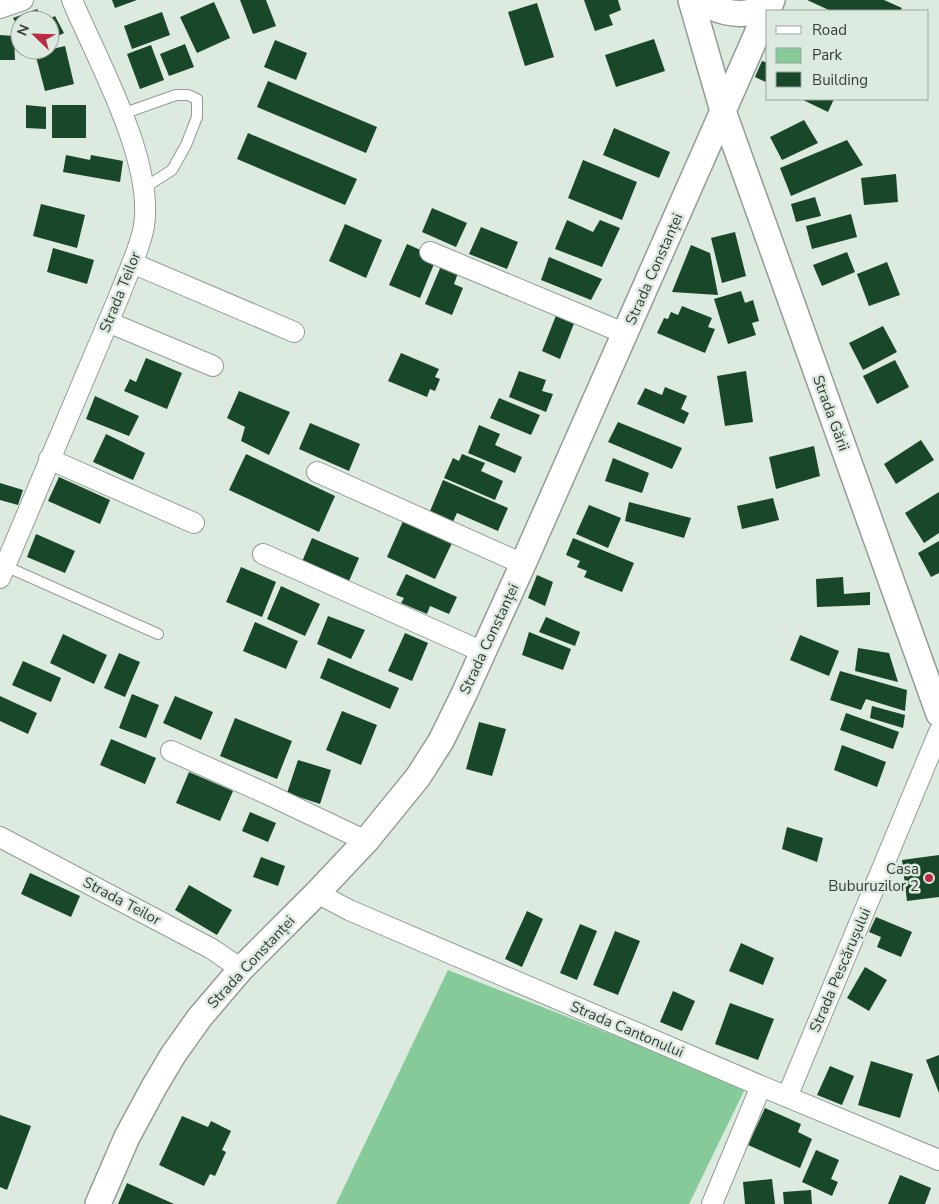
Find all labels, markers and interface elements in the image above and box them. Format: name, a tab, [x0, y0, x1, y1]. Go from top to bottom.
north arrow	[10, 10, 60, 60]
legend	[766, 10, 929, 100]
text: Road	[812, 20, 847, 40]
text: N	[13, 22, 34, 39]
text: Park	[812, 45, 842, 65]
text: Building	[812, 70, 868, 90]
street label: Strada Constanței	[620, 210, 688, 328]
street label: Strada Teilor	[95, 248, 146, 335]
street label: Strada Gării	[808, 372, 854, 454]
street label: Strada Constanței	[455, 580, 523, 698]
place label: Casa Buburuzilor 2	[828, 859, 919, 896]
street label: Strada Teilor	[79, 872, 165, 930]
marker: Casa Buburuzilor 2	[923, 872, 935, 884]
street label: Strada Pescărușului	[805, 905, 875, 1035]
street label: Strada Constanței	[203, 911, 299, 1013]
street label: Strada Cantonului	[567, 996, 687, 1062]

